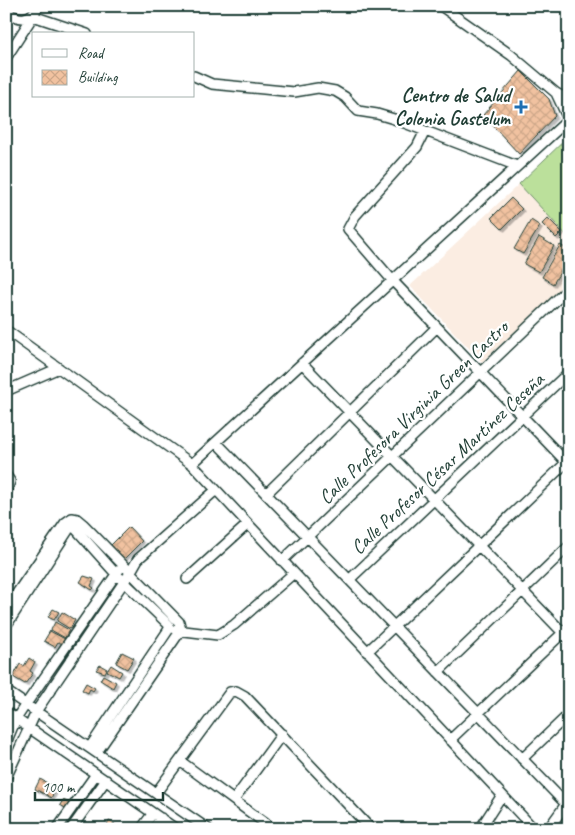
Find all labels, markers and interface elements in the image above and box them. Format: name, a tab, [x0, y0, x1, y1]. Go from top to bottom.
legend	[32, 32, 195, 98]
text: Road	[78, 44, 105, 63]
text: Building	[78, 68, 118, 87]
place label: Centro de Salud Colonia Gastelum	[395, 83, 514, 131]
marker: Centro de Salud Colonia Gastelum	[514, 100, 528, 114]
street label: Calle Profesora Virginia Green Castro	[313, 314, 515, 510]
street label: Calle Profesor César Martínez Ceseña	[345, 366, 550, 560]
scale bar	[35, 770, 162, 802]
text: 100 m	[42, 778, 76, 797]

